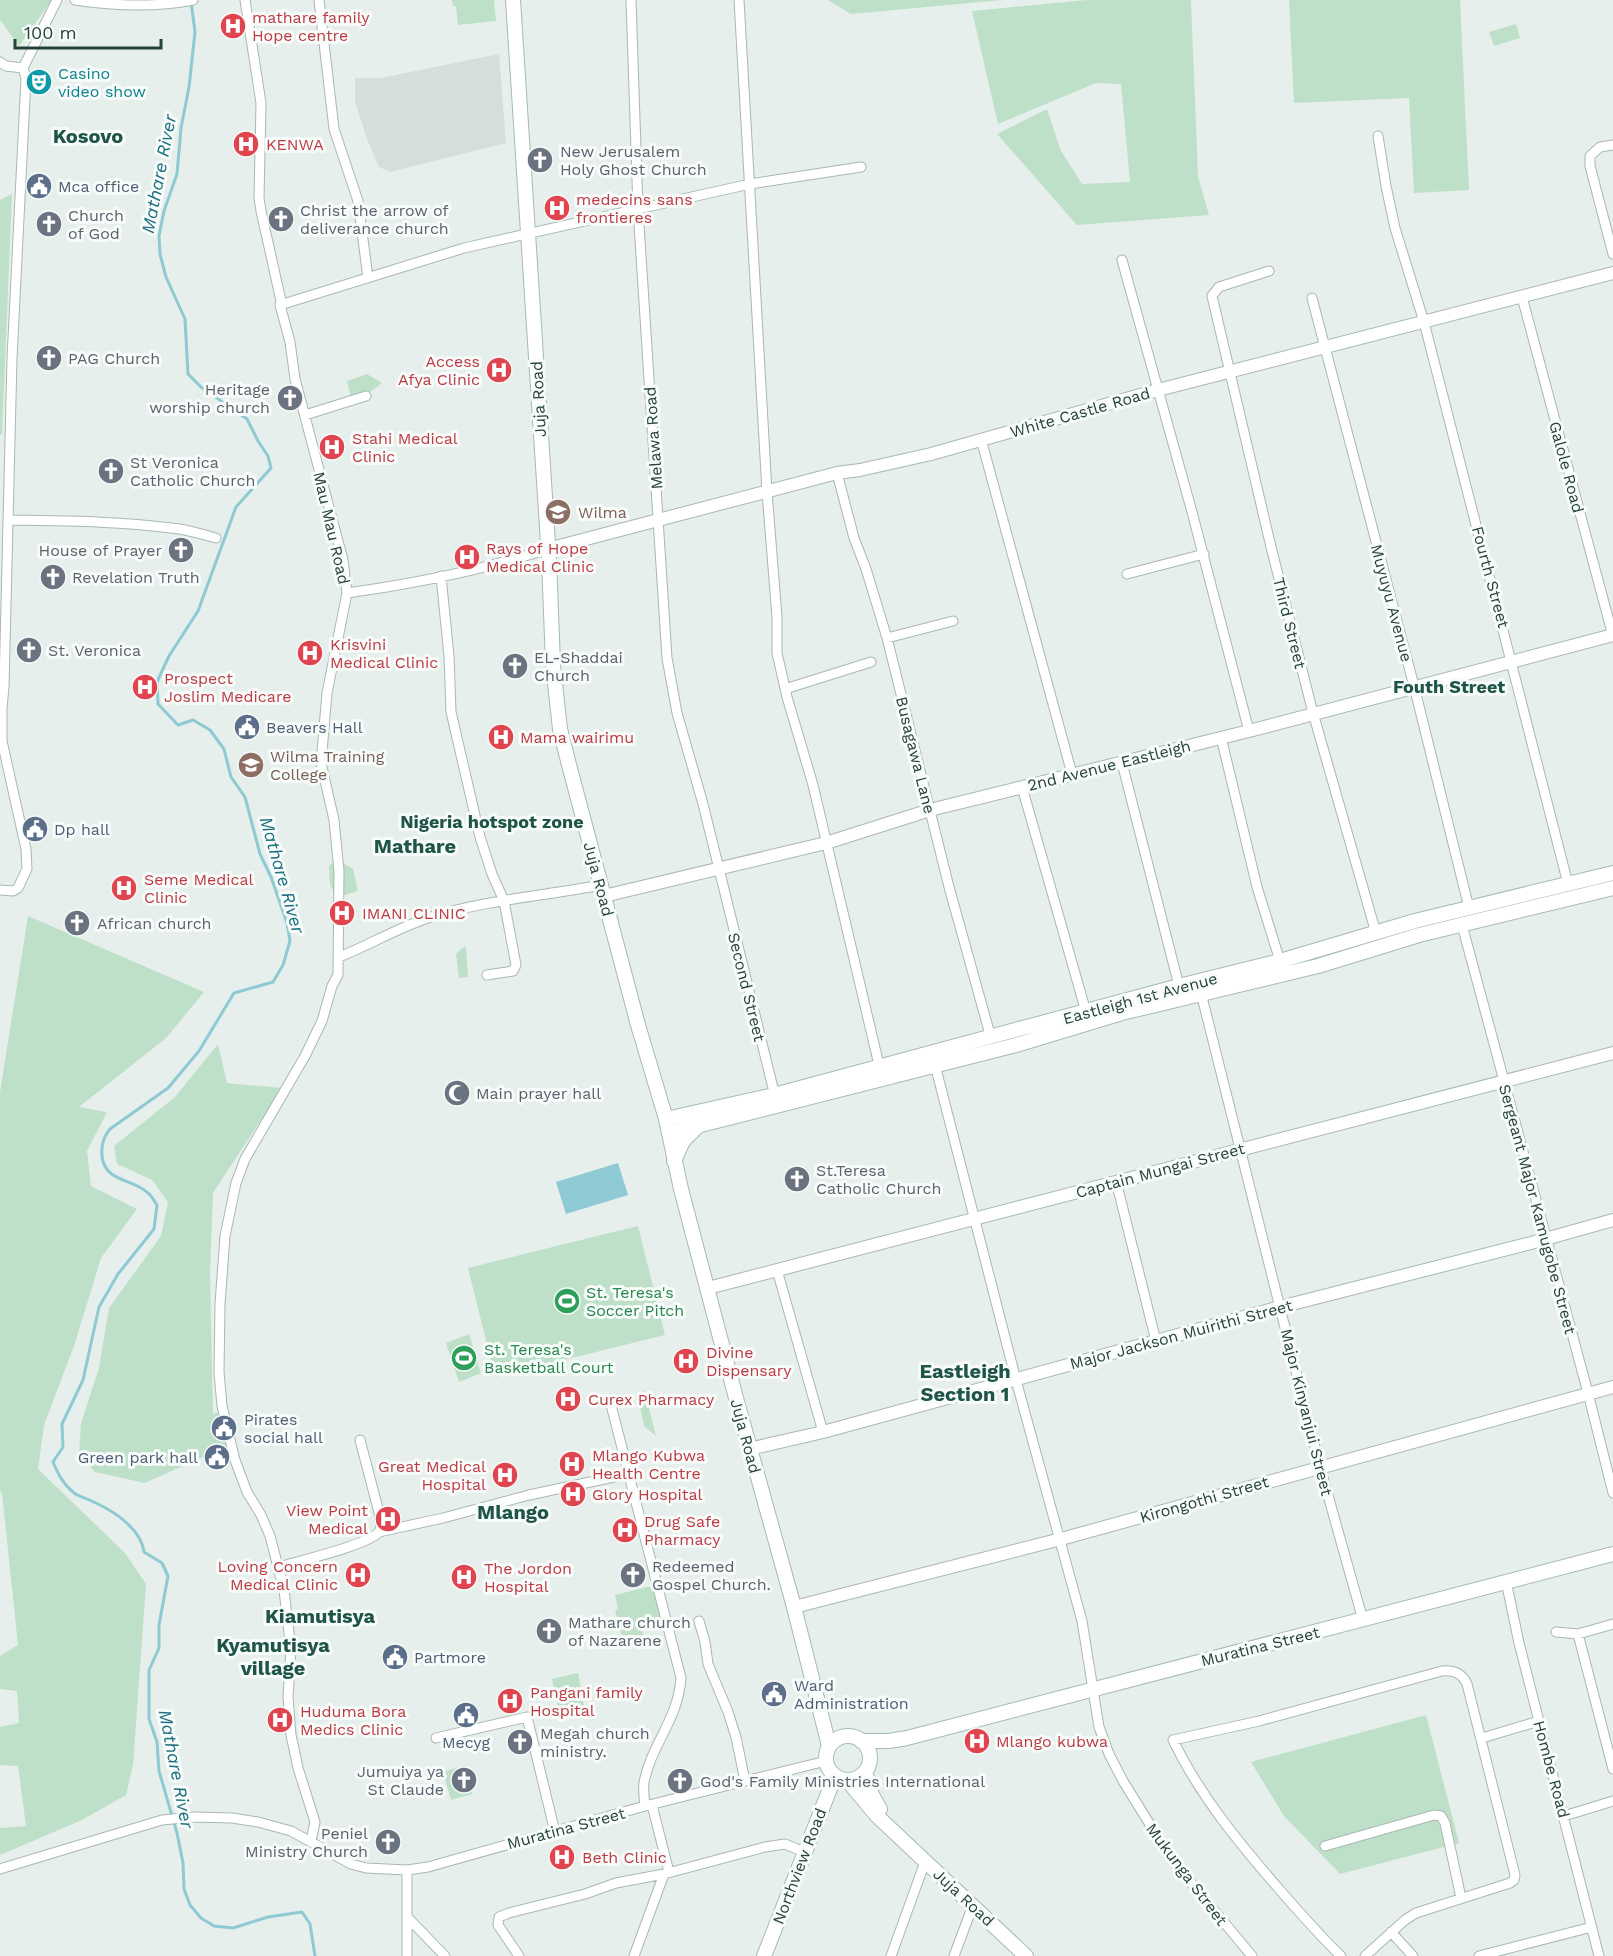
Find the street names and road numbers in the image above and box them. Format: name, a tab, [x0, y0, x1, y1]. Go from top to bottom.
street label: Juja Road	[527, 360, 550, 438]
street label: White Castle Road	[1008, 383, 1152, 442]
street label: Melawa Road	[640, 386, 667, 490]
street label: Galole Road	[1545, 419, 1588, 515]
street label: Mau Mau Road	[309, 470, 354, 586]
street label: Fourth Street	[1468, 524, 1513, 630]
street label: Muyuyu Avenue	[1367, 542, 1416, 664]
street label: Third Street	[1269, 575, 1310, 671]
street label: Busagawa Lane	[892, 694, 939, 816]
street label: 2nd Avenue Eastleigh	[1026, 736, 1193, 795]
street label: Juja Road	[579, 840, 618, 918]
street label: Second Street	[724, 931, 769, 1044]
street label: Eastleigh 1st Avenue	[1061, 969, 1219, 1028]
street label: Sergeant Major Kamugobe Street	[1495, 1082, 1580, 1336]
street label: Captain Mungai Street	[1074, 1139, 1247, 1202]
street label: Major Jackson Muirithi Street	[1068, 1296, 1295, 1373]
street label: Major Kinyanjui Street	[1277, 1327, 1337, 1498]
street label: Juja Road	[726, 1397, 765, 1475]
street label: Kirongothi Street	[1138, 1472, 1271, 1527]
street label: Muratina Street	[1199, 1622, 1322, 1670]
street label: Hombe Road	[1529, 1718, 1574, 1820]
street label: Muratina Street	[505, 1803, 628, 1853]
street label: Northview Road	[769, 1805, 830, 1927]
street label: Mukunga Street	[1142, 1819, 1231, 1929]
street label: Juja Road	[929, 1864, 998, 1930]

